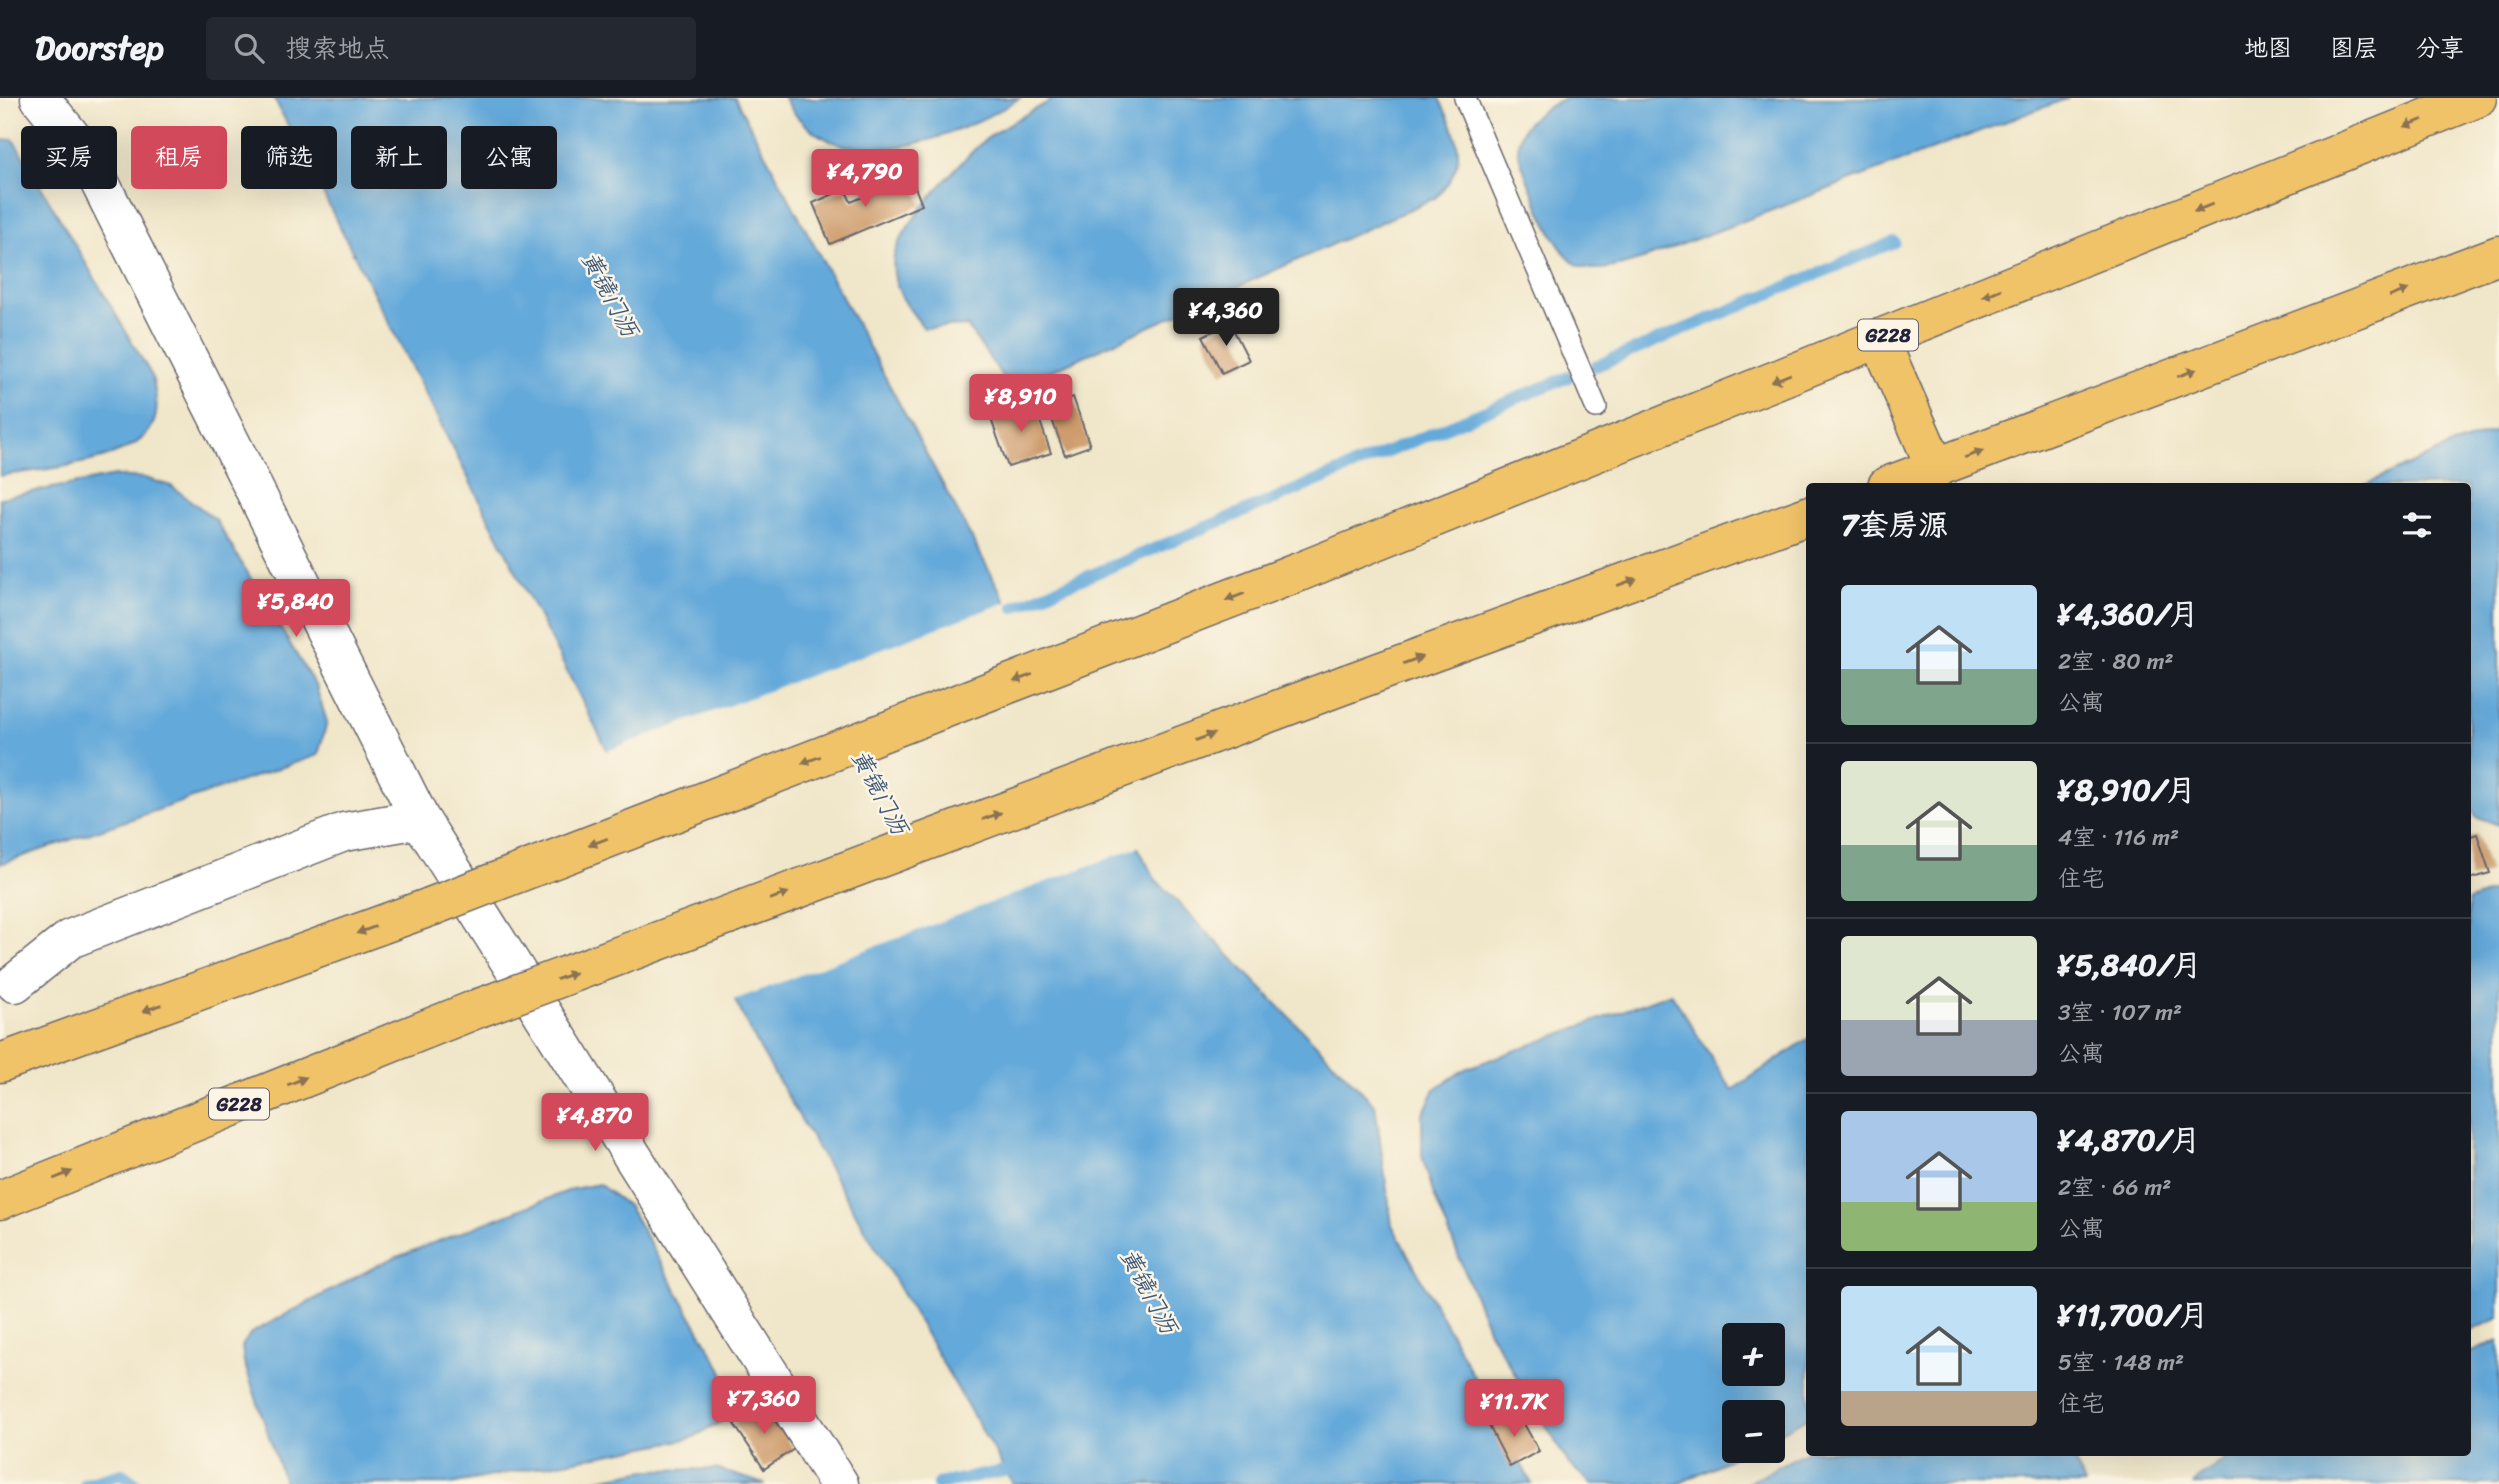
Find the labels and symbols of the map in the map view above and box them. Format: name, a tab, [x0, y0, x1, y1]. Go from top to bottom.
one-way arrow	[2403, 118, 2424, 129]
pin: ¥4,790	[808, 150, 922, 209]
one-way arrow	[2192, 203, 2213, 214]
water label: 黄镜门沥	[570, 244, 651, 347]
one-way arrow	[2389, 287, 2410, 298]
pin: ¥4,360	[1169, 288, 1283, 348]
one-way arrow	[1981, 288, 2002, 299]
road number: G228	[1858, 319, 1918, 350]
one-way arrow	[2176, 368, 2197, 379]
one-way arrow	[1770, 373, 1791, 384]
pin: ¥8,910	[964, 374, 1078, 434]
one-way arrow	[1964, 449, 1985, 460]
one-way arrow	[1616, 576, 1637, 587]
pin: ¥5,840	[239, 580, 353, 639]
one-way arrow	[1225, 591, 1246, 602]
one-way arrow	[1403, 654, 1424, 665]
one-way arrow	[1013, 673, 1034, 684]
one-way arrow	[1195, 731, 1216, 742]
water label: 黄镜门沥	[840, 742, 921, 845]
one-way arrow	[800, 755, 821, 766]
one-way arrow	[981, 811, 1002, 822]
one-way arrow	[588, 836, 609, 847]
one-way arrow	[768, 890, 789, 901]
one-way arrow	[355, 925, 376, 936]
one-way arrow	[555, 970, 576, 981]
one-way arrow	[141, 1002, 162, 1013]
one-way arrow	[287, 1075, 308, 1086]
road number: G228	[209, 1088, 269, 1120]
pin: ¥4,870	[538, 1094, 652, 1153]
one-way arrow	[53, 1169, 74, 1180]
water label: 黄镜门沥	[1109, 1241, 1190, 1344]
pin: ¥7,360	[707, 1376, 821, 1436]
pin: ¥11.7K	[1457, 1380, 1571, 1439]

